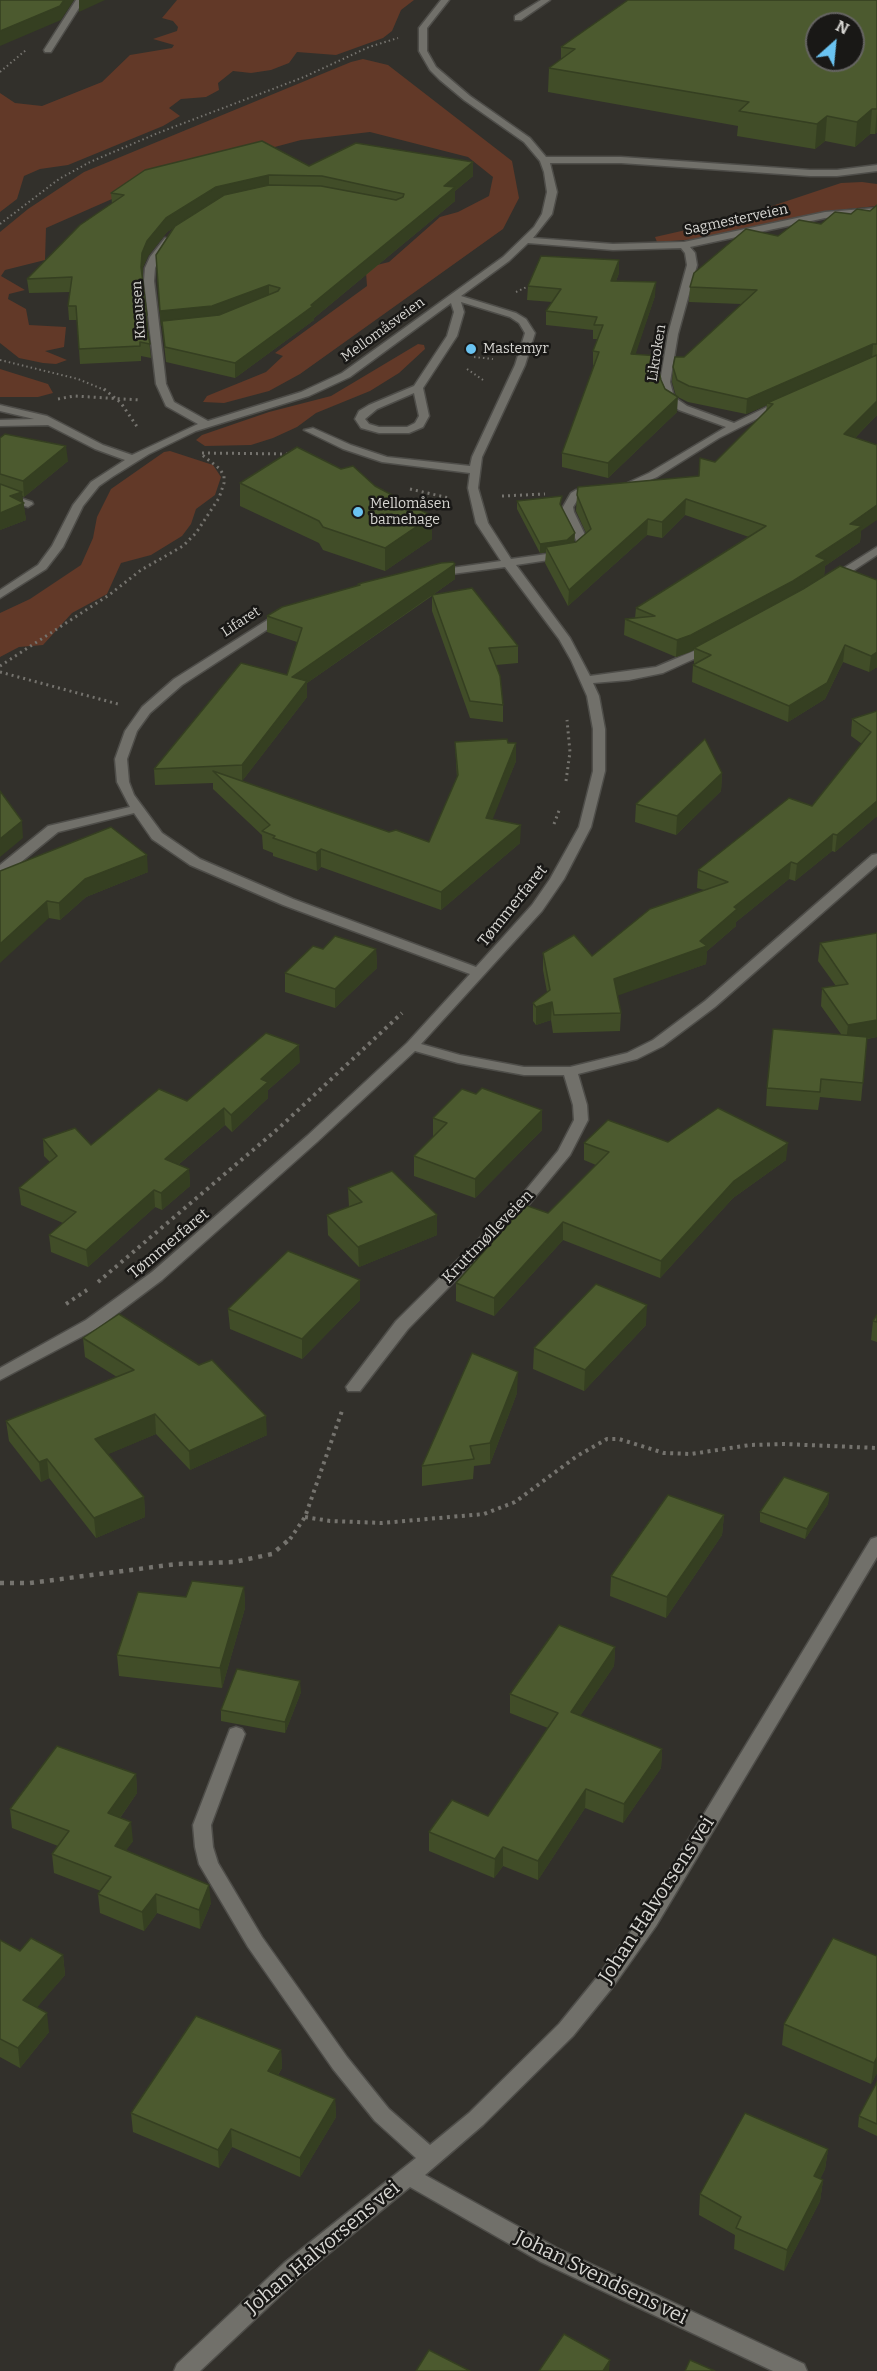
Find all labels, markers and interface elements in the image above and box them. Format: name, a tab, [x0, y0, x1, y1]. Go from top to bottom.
north arrow	[805, 12, 865, 72]
text: N	[833, 16, 852, 39]
street label: Sagmesterveien	[683, 201, 789, 239]
street label: Knausen	[129, 280, 149, 340]
street label: Mellomåsveien	[338, 294, 428, 366]
street label: Likroken	[644, 323, 670, 383]
place label: Mastemyr	[483, 341, 549, 357]
marker: Mastemyr	[464, 342, 478, 356]
place label: Mellomåsen barnehage	[370, 496, 450, 528]
marker: Mellomåsen barnehage	[351, 505, 365, 519]
street label: Lifaret	[219, 603, 263, 641]
street label: Tømmerfaret	[474, 861, 552, 951]
street label: Kruttmølleveien	[439, 1186, 537, 1288]
street label: Tømmerfaret	[125, 1205, 213, 1283]
street label: Johan Halvorsens vei	[594, 1812, 720, 1988]
street label: Johan Halvorsens vei	[241, 2177, 405, 2319]
street label: Johan Svendsens vei	[511, 2226, 691, 2330]

